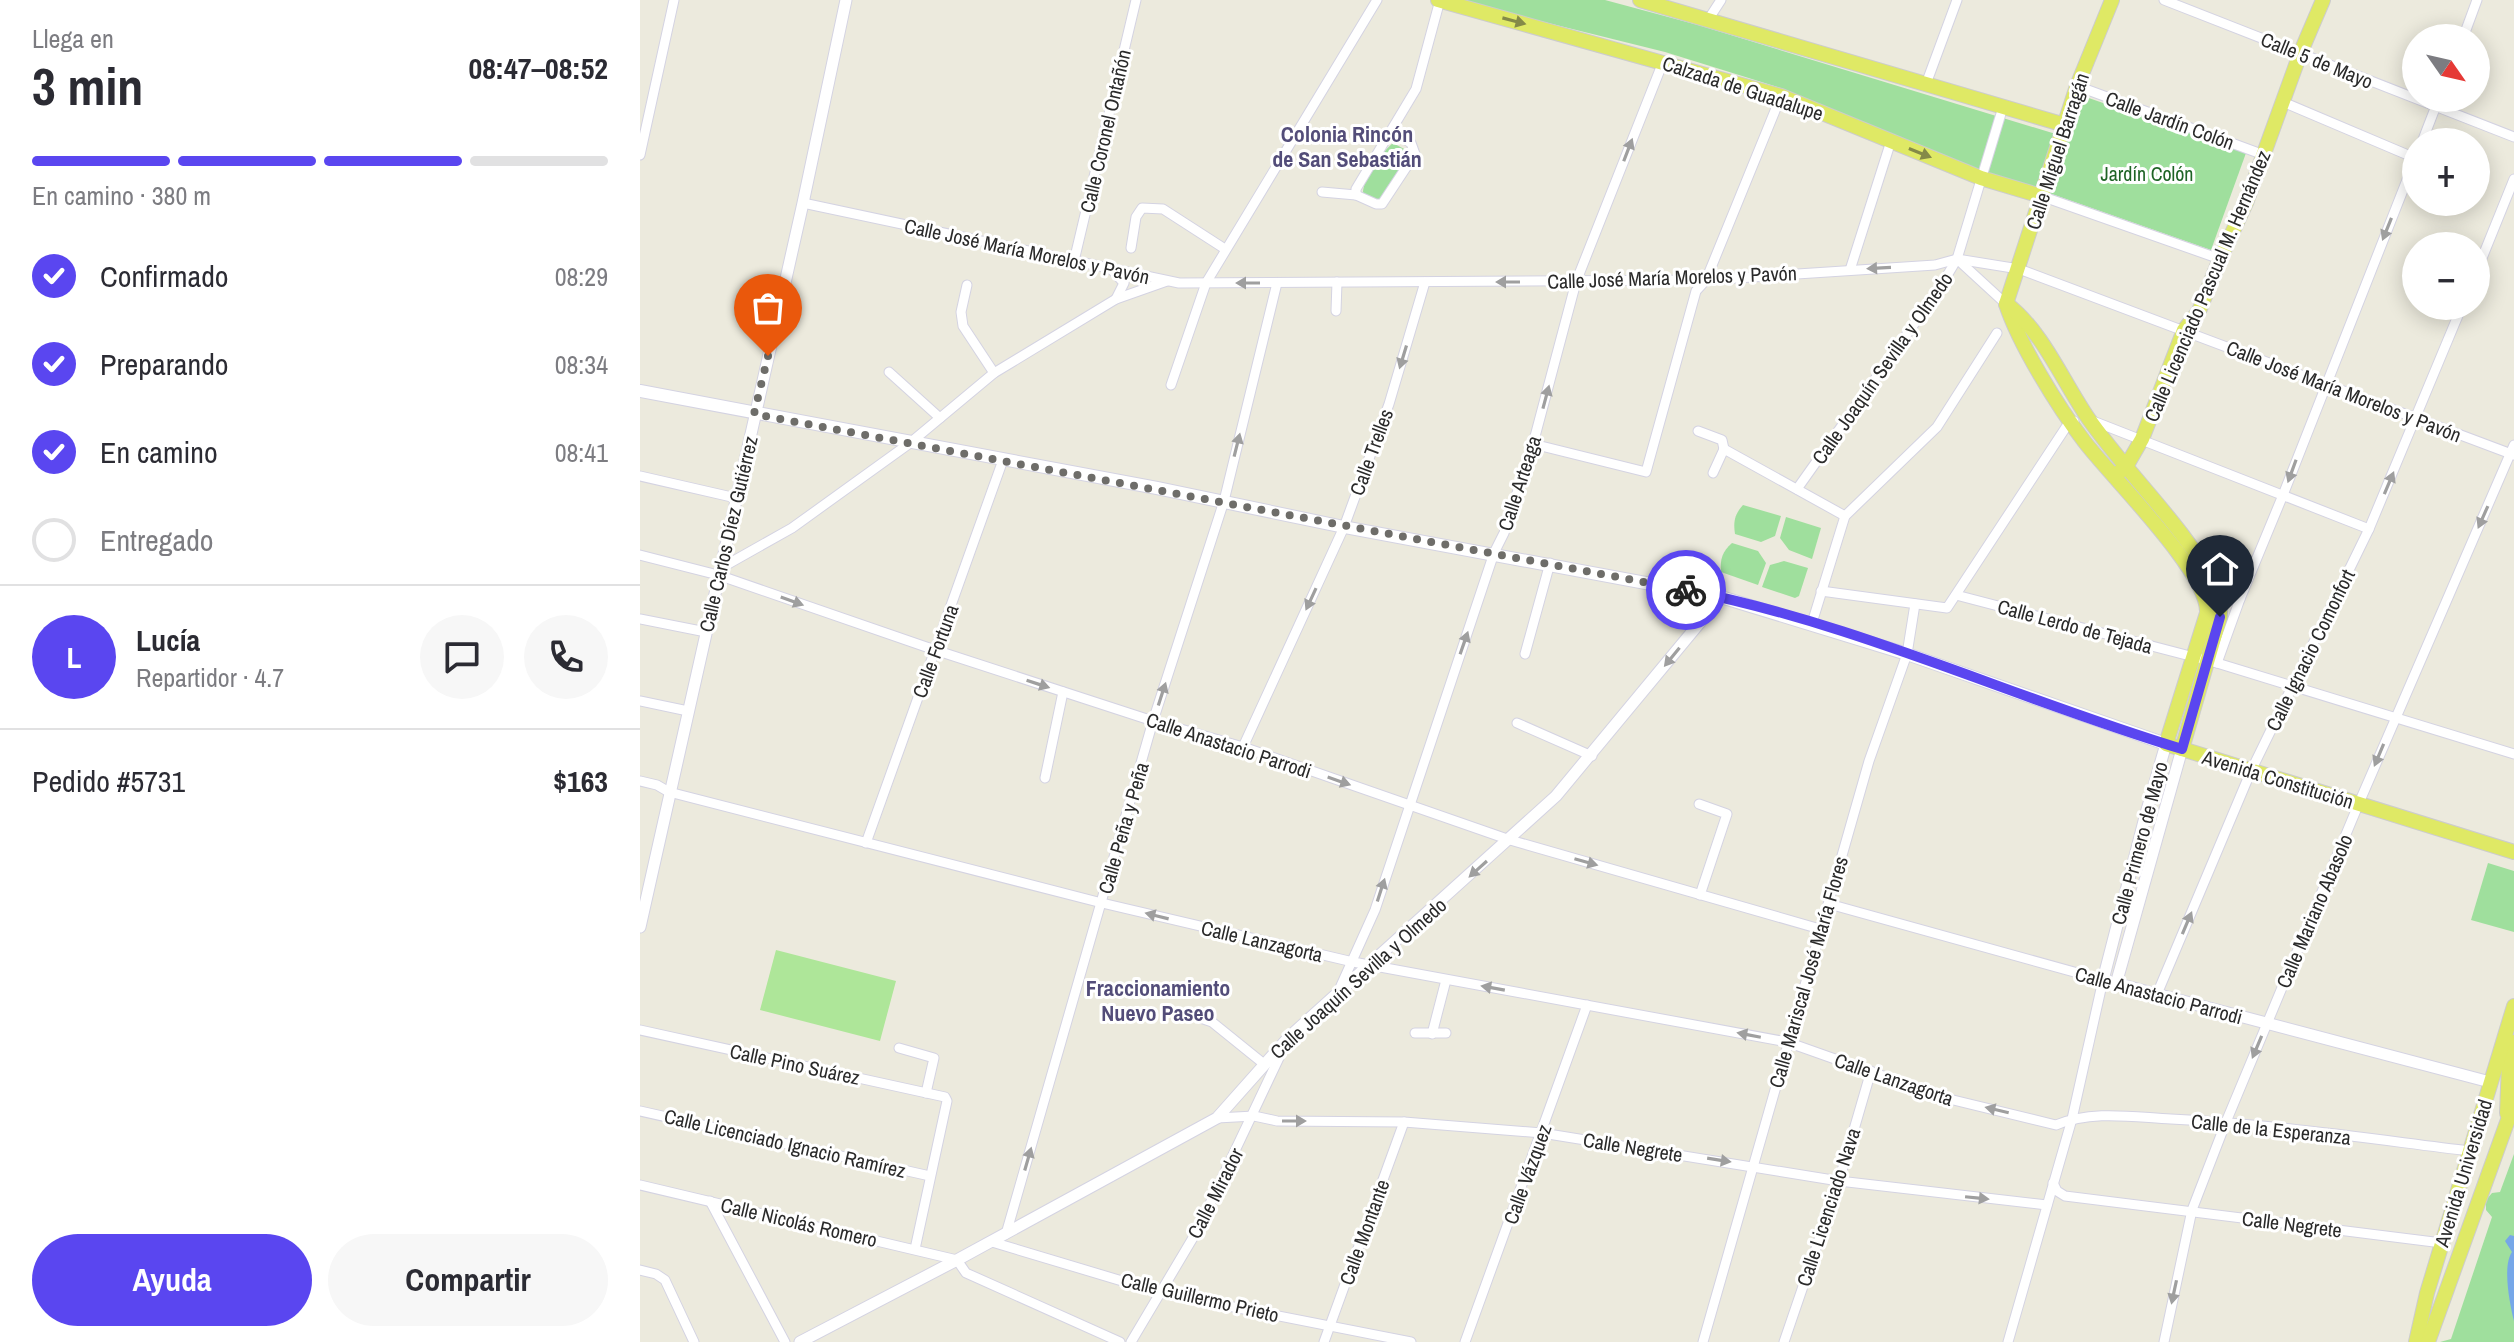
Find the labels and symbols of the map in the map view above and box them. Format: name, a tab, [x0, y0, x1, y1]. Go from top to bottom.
one-way arrow	[1501, 15, 1526, 27]
north arrow	[2402, 24, 2490, 112]
street label: Calle 5 de Mayo	[2257, 25, 2377, 95]
street label: Calle Coronel Ontañón	[1073, 47, 1137, 215]
street label: Calzada de Guadalupe	[1659, 49, 1827, 127]
street label: Calle Miguel Barragán	[2019, 69, 2095, 233]
street label: Calle Jardín Colón	[2102, 84, 2238, 156]
district label: Colonia Rincón de San Sebastián	[1272, 119, 1422, 174]
one-way arrow	[1622, 138, 1635, 162]
street label: Calle Licenciado Pascual M. Hernández	[2137, 146, 2277, 426]
one-way arrow	[1908, 147, 1932, 160]
park label: Jardín Colón	[2101, 160, 2193, 187]
street label: Calle José María Morelos y Pavón	[902, 212, 1152, 290]
one-way arrow	[2380, 217, 2393, 241]
street label: Calle José María Morelos y Pavón	[1547, 259, 1797, 295]
one-way arrow	[1866, 262, 1891, 275]
street label: Calle Joaquín Sevilla y Olmedo	[1805, 267, 1959, 469]
pin	[734, 274, 802, 356]
one-way arrow	[1495, 276, 1520, 288]
one-way arrow	[1235, 277, 1260, 289]
street label: Calle José María Morelos y Pavón	[2223, 334, 2465, 448]
one-way arrow	[1396, 345, 1409, 369]
one-way arrow	[1540, 384, 1552, 409]
street label: Calle Trelles	[1343, 405, 1399, 499]
street label: Calle Arteaga	[1491, 432, 1547, 534]
street label: Calle Carlos Díez Gutiérrez	[692, 433, 764, 635]
one-way arrow	[1232, 433, 1244, 458]
one-way arrow	[2285, 459, 2298, 483]
one-way arrow	[2382, 471, 2395, 495]
one-way arrow	[2476, 505, 2490, 529]
pin	[2186, 535, 2254, 617]
courier	[1646, 550, 1726, 630]
street label: Calle Ignacio Comonfort	[2259, 564, 2361, 735]
one-way arrow	[1304, 588, 1318, 611]
street label: Calle Lerdo de Tejada	[1995, 592, 2155, 660]
one-way arrow	[780, 595, 804, 608]
street label: Calle Fortuna	[906, 601, 964, 701]
one-way arrow	[1459, 631, 1471, 655]
one-way arrow	[1664, 647, 1681, 667]
one-way arrow	[1027, 678, 1051, 690]
one-way arrow	[1156, 682, 1169, 706]
street label: Calle Anastacio Parrodi	[1143, 706, 1315, 784]
street label: Avenida Constitución	[2198, 743, 2357, 815]
one-way arrow	[2373, 743, 2386, 767]
street label: Calle Peña y Peña	[1091, 759, 1155, 897]
street label: Calle Primero de Mayo	[2104, 759, 2174, 927]
one-way arrow	[1327, 775, 1351, 788]
street label: Calle Mariano Abasolo	[2269, 830, 2359, 992]
street label: Calle Mariscal José María Flores	[1762, 853, 1854, 1091]
one-way arrow	[1574, 856, 1598, 869]
one-way arrow	[1468, 860, 1488, 878]
one-way arrow	[1376, 877, 1388, 901]
street label: Calle Joaquín Sevilla y Olmedo	[1264, 891, 1452, 1065]
one-way arrow	[1144, 910, 1169, 922]
one-way arrow	[2180, 911, 2193, 934]
street label: Calle Lanzagorta	[1199, 914, 1325, 968]
street label: Calle Anastacio Parrodi	[2072, 960, 2246, 1030]
district label: Fraccionamiento Nuevo Paseo	[1086, 973, 1230, 1028]
one-way arrow	[1480, 982, 1505, 994]
one-way arrow	[1736, 1029, 1761, 1041]
one-way arrow	[2251, 1035, 2264, 1059]
street label: Calle Pino Suárez	[728, 1037, 862, 1091]
street label: Calle Lanzagorta	[1831, 1046, 1957, 1112]
street label: Avenida Universidad	[2427, 1096, 2498, 1251]
street label: Calle Licenciado Ignacio Ramírez	[662, 1102, 908, 1184]
one-way arrow	[1985, 1104, 2010, 1116]
street label: Calle de la Esperanza	[2190, 1107, 2352, 1151]
one-way arrow	[1282, 1115, 1307, 1127]
street label: Calle Vázquez	[1496, 1120, 1558, 1228]
street label: Calle Licenciado Nava	[1790, 1124, 1866, 1290]
street label: Calle Negrete	[1581, 1126, 1685, 1168]
street label: Calle Mirador	[1181, 1143, 1250, 1243]
one-way arrow	[1022, 1146, 1035, 1170]
one-way arrow	[1707, 1154, 1732, 1167]
street label: Calle Montante	[1332, 1176, 1396, 1288]
street label: Calle Nicolás Romero	[718, 1191, 880, 1253]
one-way arrow	[1965, 1191, 1990, 1204]
street label: Calle Negrete	[2241, 1204, 2343, 1244]
street label: Calle Guillermo Prieto	[1118, 1266, 1282, 1328]
one-way arrow	[2167, 1280, 2180, 1305]

